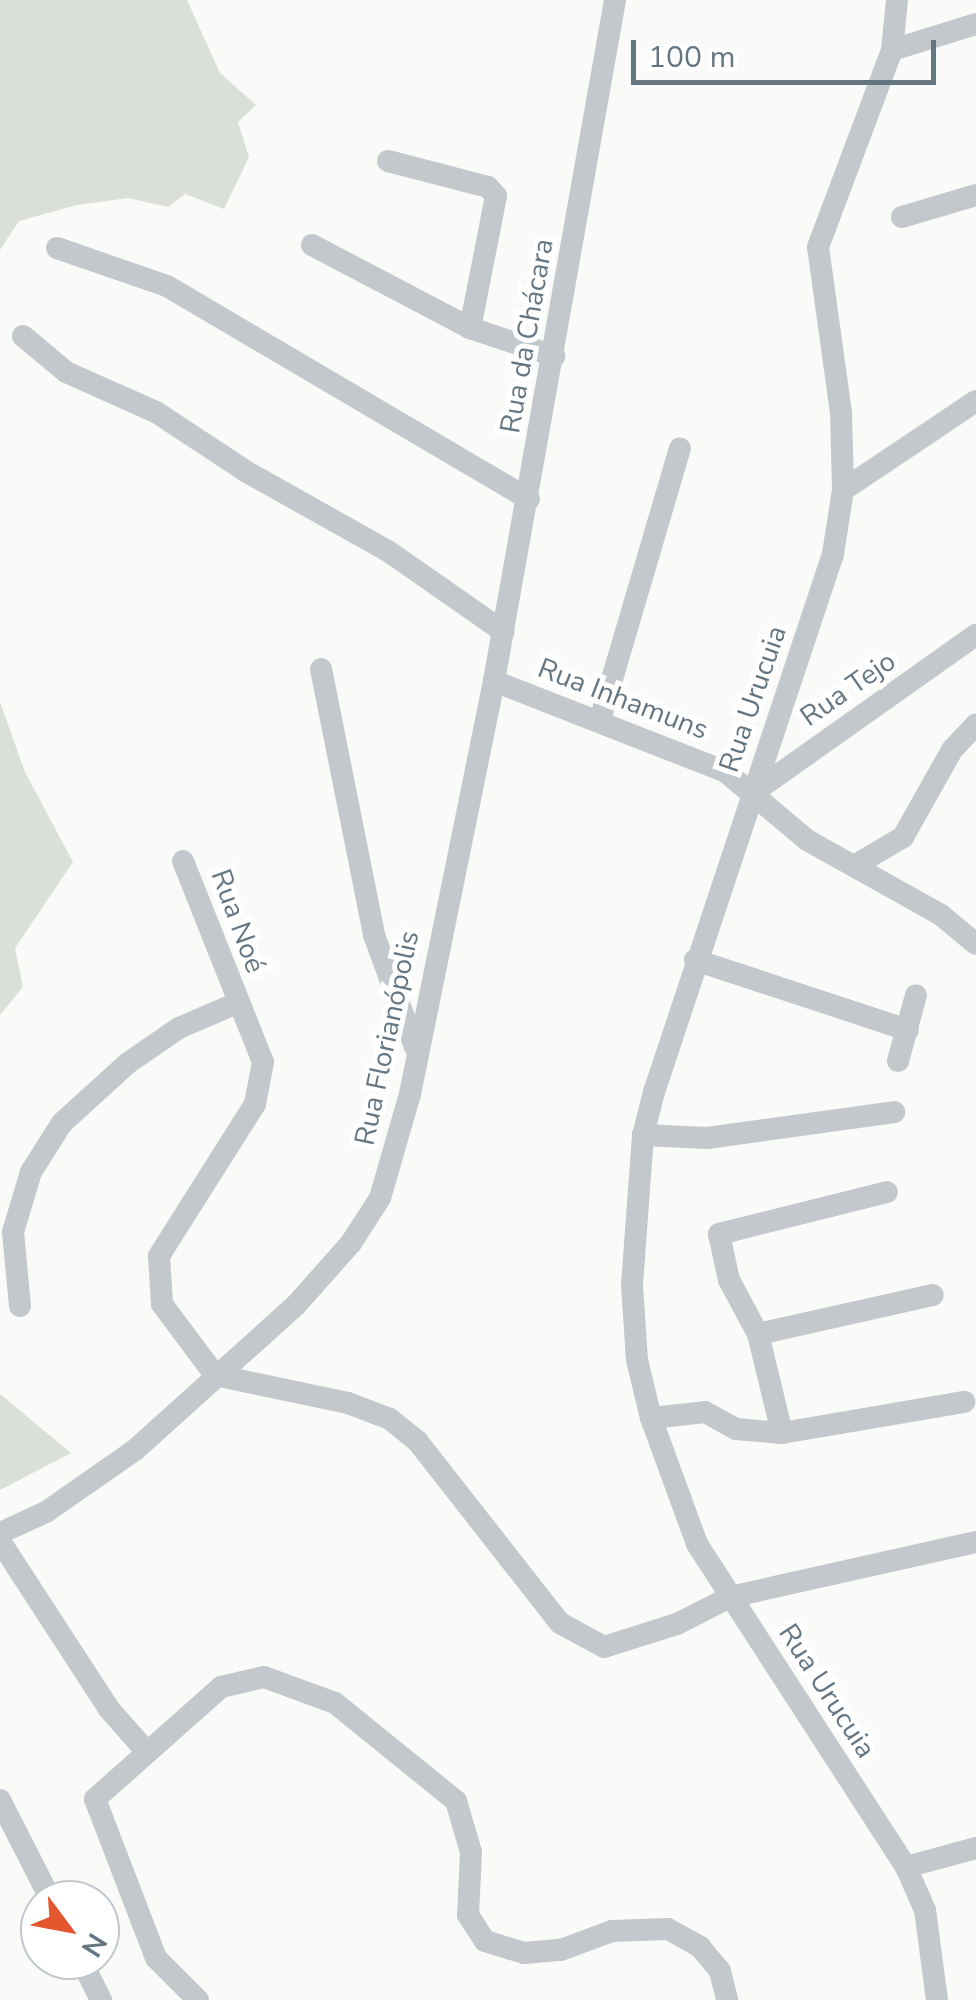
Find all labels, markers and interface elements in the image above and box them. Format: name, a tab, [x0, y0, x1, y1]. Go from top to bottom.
scale bar	[636, 20, 941, 82]
text: 100 m	[648, 37, 735, 78]
street label: Rua da Chácara	[493, 236, 561, 436]
street label: Rua Urucuia	[712, 621, 794, 777]
street label: Rua Tejo	[794, 644, 902, 734]
street label: Rua Inhamuns	[533, 651, 713, 747]
street label: Rua Noé	[204, 865, 272, 977]
street label: Rua Florianópolis	[348, 928, 426, 1148]
street label: Rua Urucuia	[771, 1618, 883, 1764]
north arrow	[20, 1880, 120, 1980]
text: N	[72, 1926, 115, 1964]

